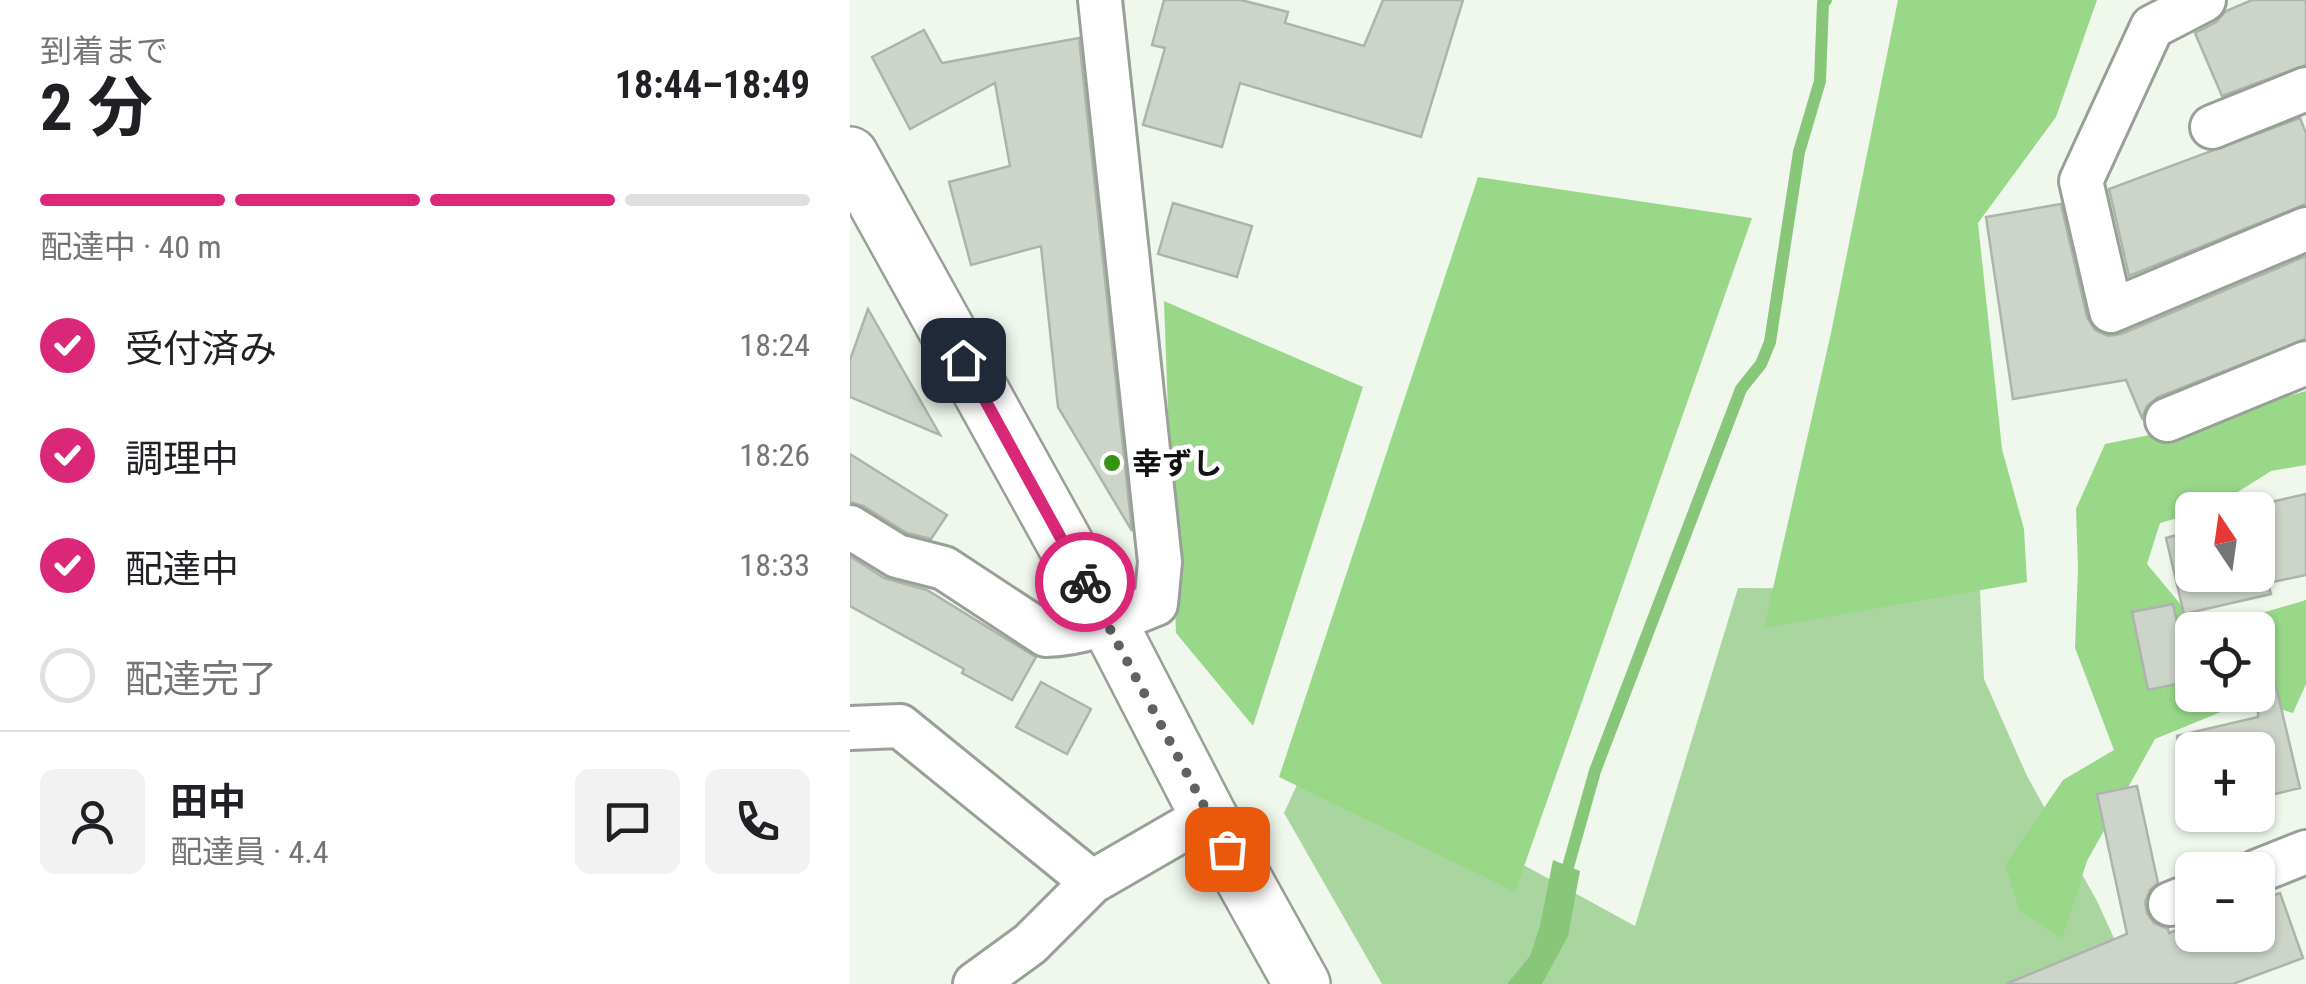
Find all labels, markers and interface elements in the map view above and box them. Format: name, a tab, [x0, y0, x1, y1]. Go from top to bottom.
text: 到着まで	[40, 32, 168, 70]
text: 18:44–18:49	[615, 63, 810, 107]
text: 2 分	[40, 70, 153, 146]
text: 配達中 · 40 m	[40, 228, 222, 266]
icon: check	[40, 318, 95, 373]
pin	[921, 318, 1006, 403]
text: 18:24	[739, 326, 810, 364]
text: 受付済み	[125, 327, 277, 371]
icon: home	[936, 333, 991, 388]
icon: check	[40, 428, 95, 483]
text: 18:26	[739, 436, 810, 474]
text: 調理中	[125, 437, 239, 481]
place label: 幸ずし	[1132, 446, 1222, 481]
marker: 幸ずし	[1101, 452, 1123, 474]
north arrow	[2175, 492, 2275, 592]
map controls	[2175, 492, 2275, 952]
courier	[1035, 532, 1135, 632]
icon: check	[40, 538, 95, 593]
text: 18:33	[739, 546, 810, 584]
text: 配達中	[125, 547, 239, 591]
icon: bike	[1058, 555, 1113, 610]
button: locate	[2175, 612, 2275, 712]
text: 配達完了	[125, 657, 277, 701]
button: +	[2175, 732, 2275, 832]
button: person	[40, 769, 145, 874]
button: chat	[575, 769, 680, 874]
button: phone	[705, 769, 810, 874]
text: 田中	[170, 780, 246, 824]
pin	[1185, 807, 1270, 892]
icon: bag	[1200, 822, 1255, 877]
text: 配達員 · 4.4	[170, 833, 329, 871]
button: −	[2175, 852, 2275, 952]

